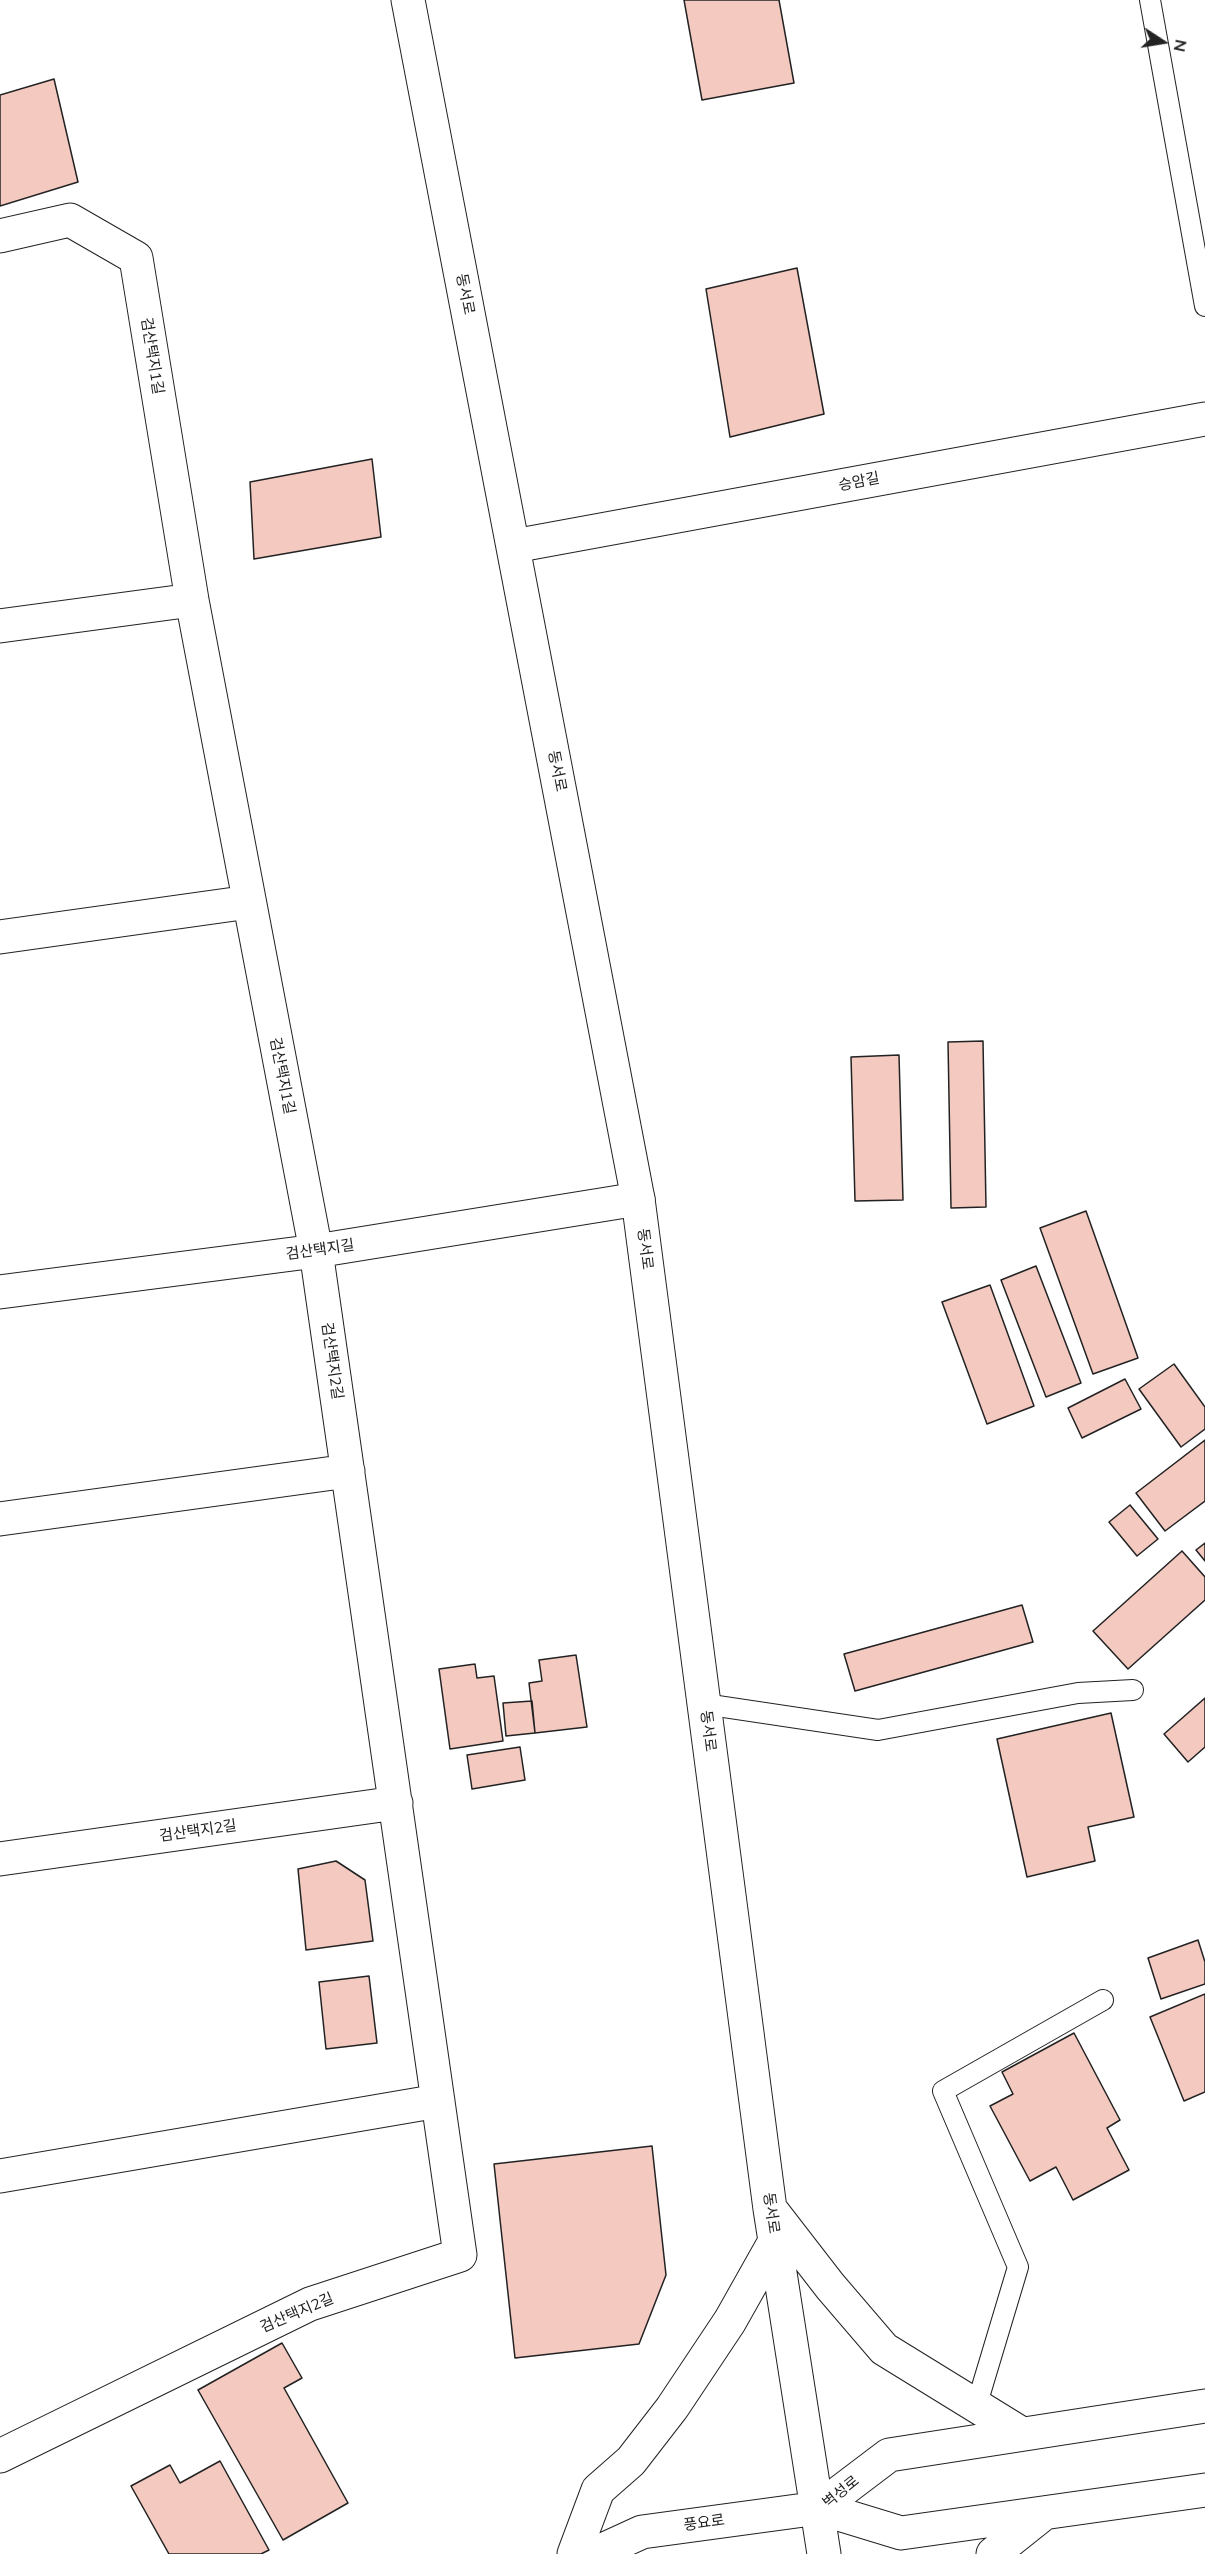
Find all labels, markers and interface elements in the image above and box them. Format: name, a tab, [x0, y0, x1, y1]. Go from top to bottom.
north arrow	[1133, 12, 1193, 72]
text: N	[1170, 38, 1192, 54]
street label: 동서로	[452, 272, 478, 316]
street label: 검산택지1길	[137, 316, 167, 396]
street label: 승암길	[837, 469, 881, 495]
street label: 동서로	[544, 749, 570, 793]
street label: 검산택지1길	[266, 1036, 298, 1116]
street label: 동서로	[634, 1227, 656, 1271]
street label: 검산택지길	[285, 1236, 355, 1264]
street label: 검산택지2길	[318, 1321, 346, 1401]
street label: 동서로	[697, 1709, 719, 1753]
street label: 검산택지2길	[158, 1817, 238, 1845]
street label: 동서로	[759, 2191, 783, 2235]
street label: 검산택지2길	[258, 2289, 336, 2337]
street label: 벽성로	[819, 2472, 863, 2512]
street label: 풍요로	[682, 2511, 726, 2535]

